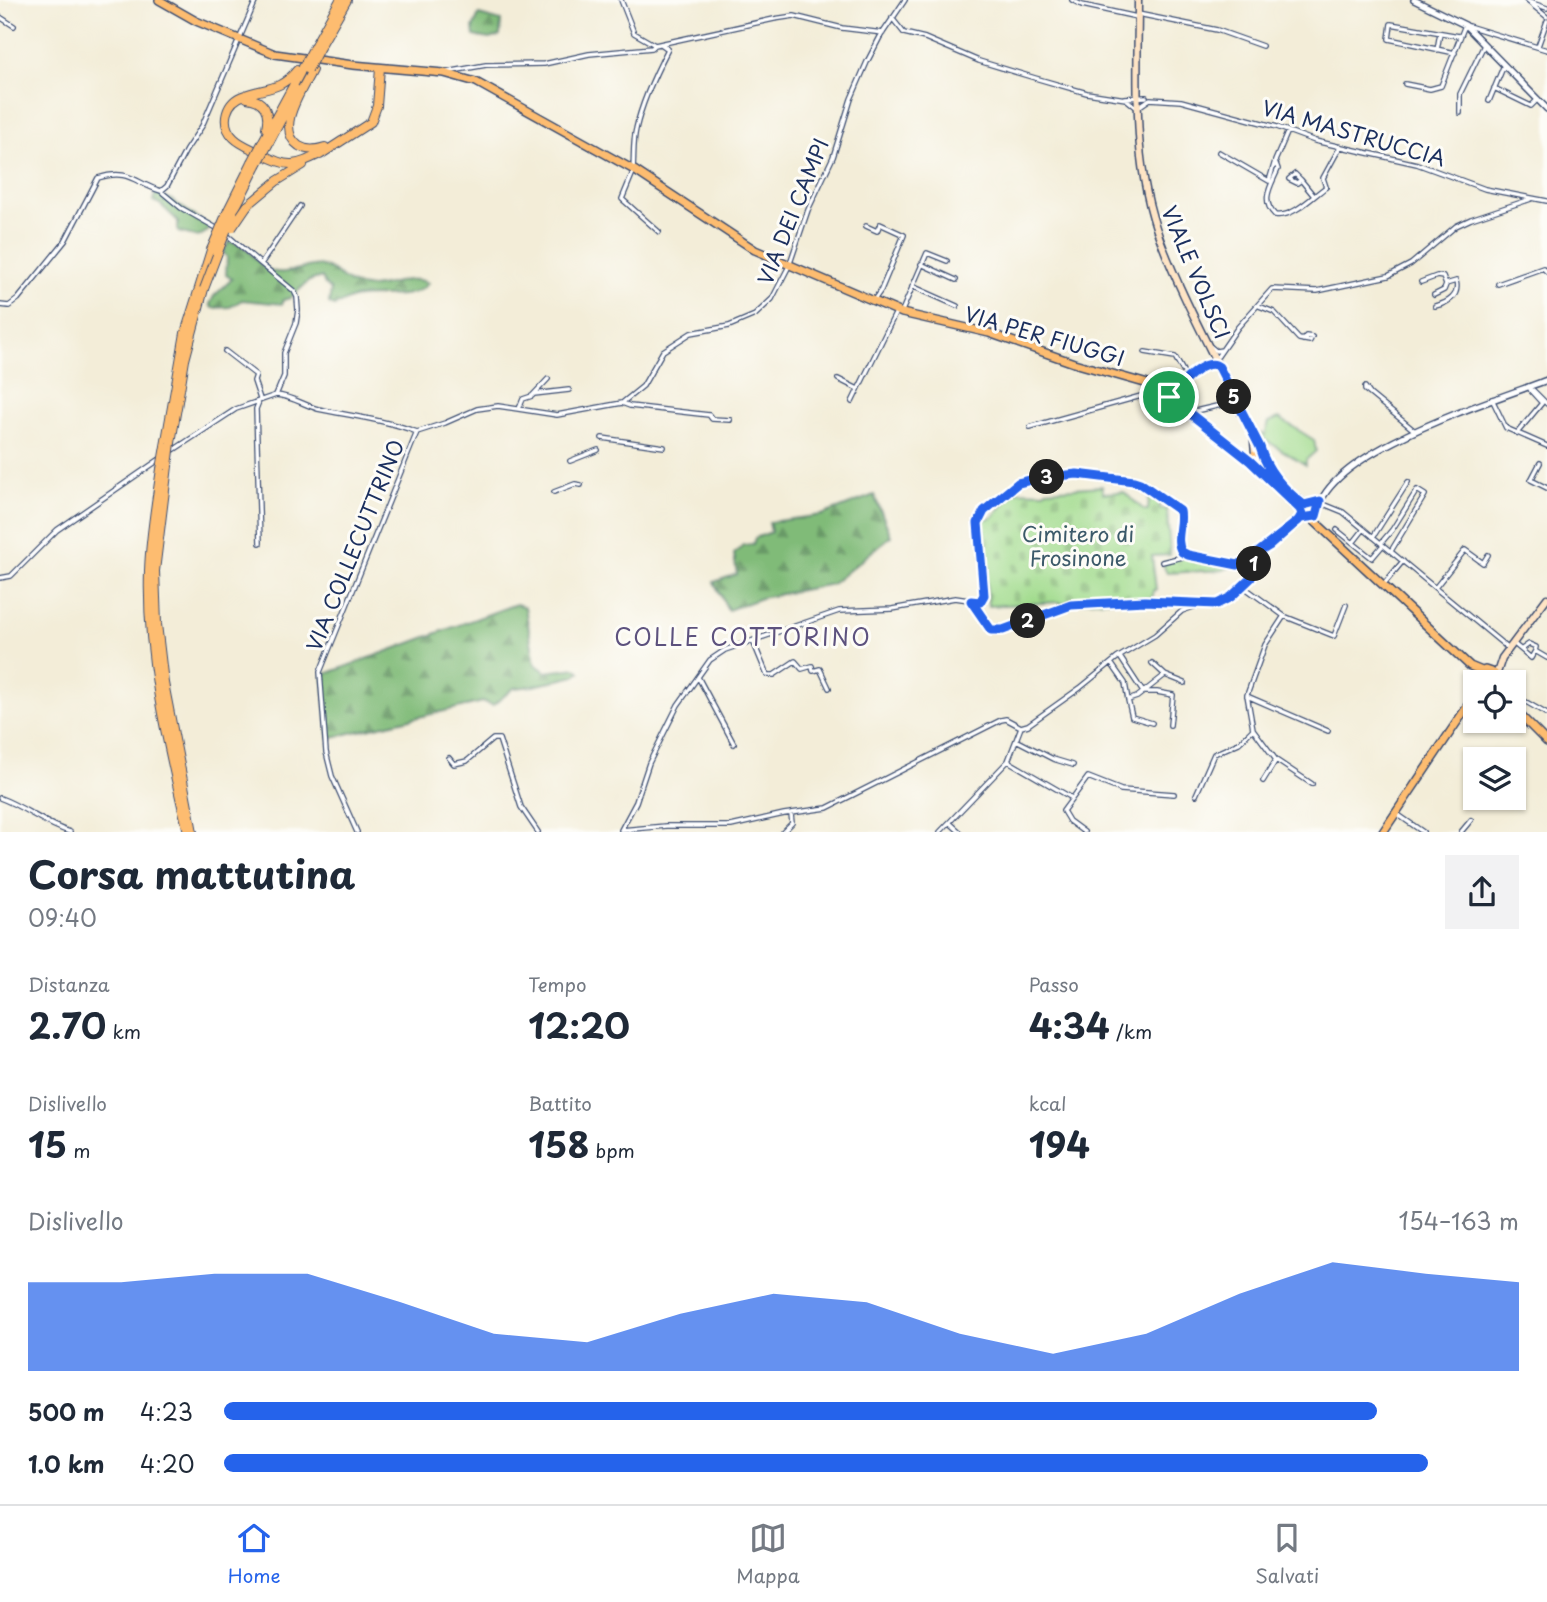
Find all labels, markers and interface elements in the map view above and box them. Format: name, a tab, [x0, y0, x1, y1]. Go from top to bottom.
street label: VIA MASTRUCCIA	[1258, 90, 1450, 174]
street label: VIA DEI CAMPI	[748, 133, 836, 289]
street label: VIALE VOLSCI	[1154, 200, 1240, 344]
street label: VIA PER FIUGGI	[961, 297, 1129, 373]
pin	[1139, 367, 1199, 427]
icon: arrive	[1150, 378, 1188, 416]
pin: 5	[1216, 380, 1252, 414]
text: 5	[1227, 382, 1240, 410]
street label: VIA COLLECUTTRINO	[297, 434, 411, 656]
pin: 3	[1030, 460, 1064, 494]
text: 3	[1040, 462, 1053, 490]
park label: Cimitero di Frosinone	[1022, 517, 1134, 573]
pin: 1	[1236, 546, 1272, 582]
text: 1	[1249, 549, 1258, 577]
pin: 2	[1010, 604, 1046, 638]
text: 2	[1021, 606, 1034, 634]
district label: COLLE COTTORINO	[614, 619, 872, 654]
map controls	[1463, 670, 1526, 810]
button: locate	[1463, 670, 1526, 733]
button: layers	[1463, 747, 1526, 810]
text: Corsa mattutina	[28, 845, 356, 902]
button: share	[1445, 855, 1519, 929]
text: 09:40	[28, 900, 97, 935]
text: Distanza	[28, 970, 110, 998]
text: Tempo	[528, 970, 586, 998]
text: Passo	[1029, 970, 1079, 998]
text: 2.70	[28, 998, 106, 1051]
text: 12:20	[528, 998, 630, 1051]
text: 4:34	[1029, 998, 1110, 1051]
text: km	[106, 1017, 141, 1045]
text: /km	[1110, 1017, 1152, 1045]
text: Dislivello	[28, 1089, 107, 1117]
text: Battito	[528, 1089, 592, 1117]
text: kcal	[1029, 1089, 1067, 1117]
text: 15	[28, 1117, 67, 1170]
text: 158	[528, 1117, 589, 1170]
text: 194	[1029, 1117, 1090, 1170]
text: m	[67, 1136, 91, 1164]
text: bpm	[589, 1136, 635, 1164]
text: Dislivello	[28, 1203, 123, 1238]
text: 154–163 m	[1399, 1203, 1519, 1238]
text: 500 m	[28, 1394, 105, 1429]
text: 4:23	[140, 1394, 193, 1429]
text: 1.0 km	[28, 1446, 105, 1481]
text: 4:20	[140, 1446, 195, 1481]
tab: Home	[228, 1519, 281, 1589]
tab: Mappa	[736, 1519, 800, 1589]
tab: Salvati	[1255, 1519, 1319, 1589]

